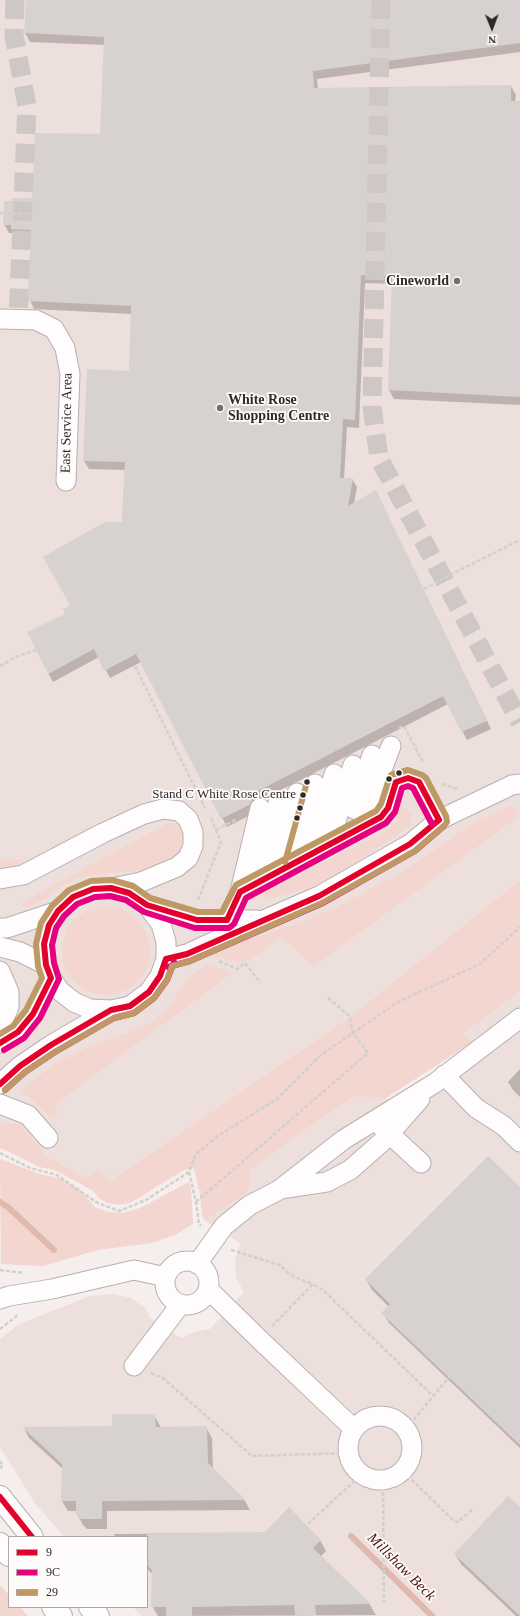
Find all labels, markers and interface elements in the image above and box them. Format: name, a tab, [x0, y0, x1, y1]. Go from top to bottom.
north arrow	[472, 8, 512, 48]
text: N	[488, 34, 496, 46]
place label: Cineworld	[386, 273, 449, 289]
marker: Cineworld	[452, 276, 462, 286]
street label: East Service Area	[58, 373, 76, 473]
place label: White Rose Shopping Centre	[228, 392, 329, 424]
marker: White Rose Shopping Centre	[215, 403, 225, 413]
unlabelled marker	[394, 768, 404, 778]
unlabelled marker	[384, 774, 394, 784]
unlabelled marker	[302, 777, 312, 787]
place label: Stand C White Rose Centre	[152, 787, 296, 803]
marker: Stand C White Rose Centre	[298, 790, 308, 800]
unlabelled marker	[295, 803, 305, 813]
unlabelled marker	[292, 813, 302, 823]
water label: Millshaw Beck	[363, 1529, 439, 1605]
legend	[8, 1536, 148, 1608]
text: 9	[46, 1545, 52, 1559]
text: 9C	[46, 1565, 60, 1579]
text: 29	[46, 1585, 58, 1599]

